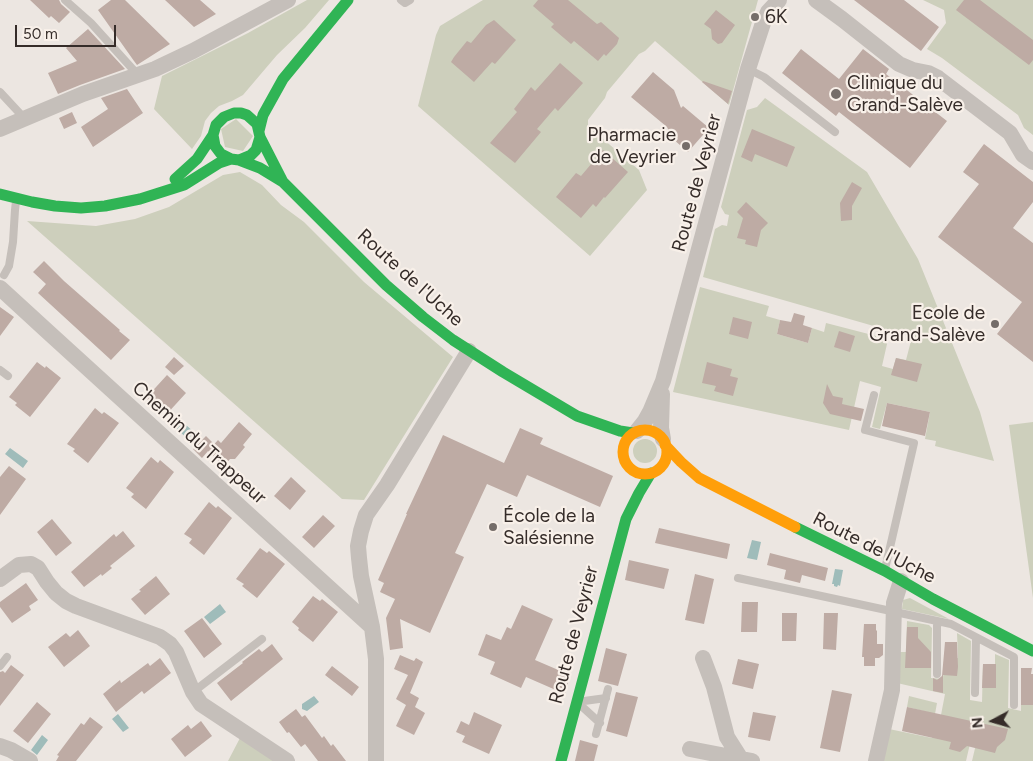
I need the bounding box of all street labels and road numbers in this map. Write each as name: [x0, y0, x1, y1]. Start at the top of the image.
street label: Route de Veyrier: [668, 111, 726, 255]
street label: Route de l'Uche: [352, 225, 468, 331]
street label: Chemin du Trappeur: [127, 377, 271, 509]
street label: Route de l'Uche: [809, 507, 939, 589]
street label: Route de Veyrier: [545, 563, 603, 707]

